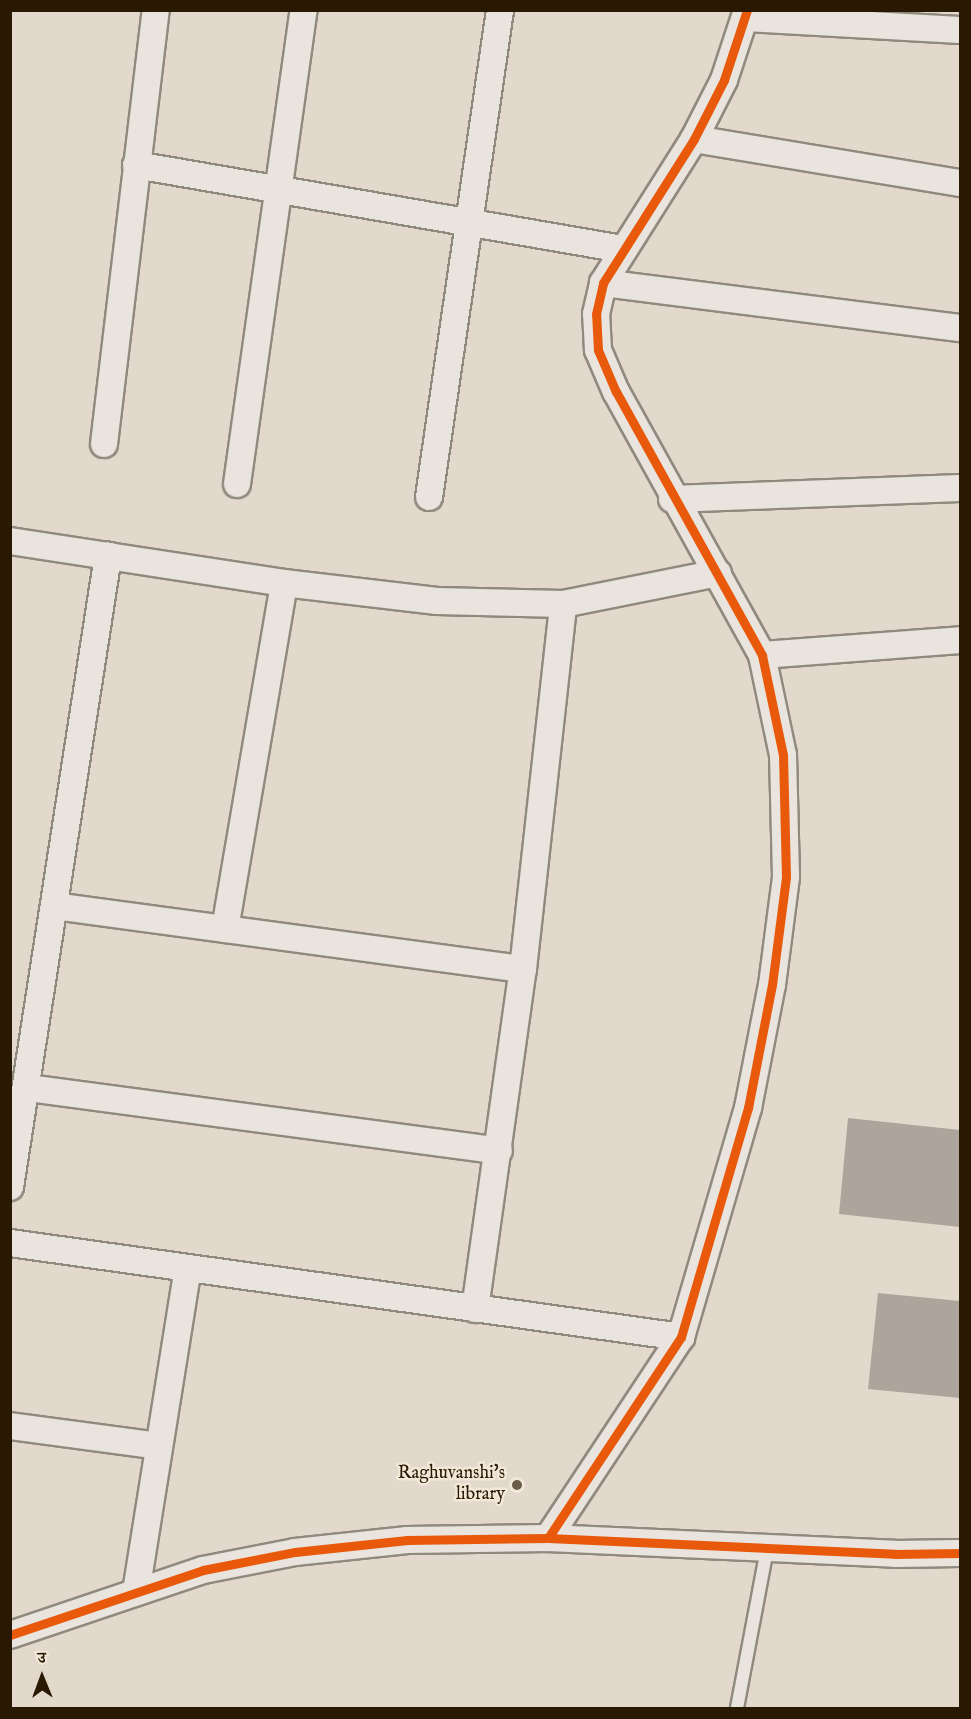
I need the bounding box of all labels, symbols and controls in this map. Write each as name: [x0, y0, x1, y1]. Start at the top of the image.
place label: Raghuvanshi's library: [398, 1464, 505, 1506]
marker: Raghuvanshi's library: [510, 1478, 524, 1492]
north arrow: [12, 1647, 72, 1707]
text: उ: [37, 1649, 46, 1669]

